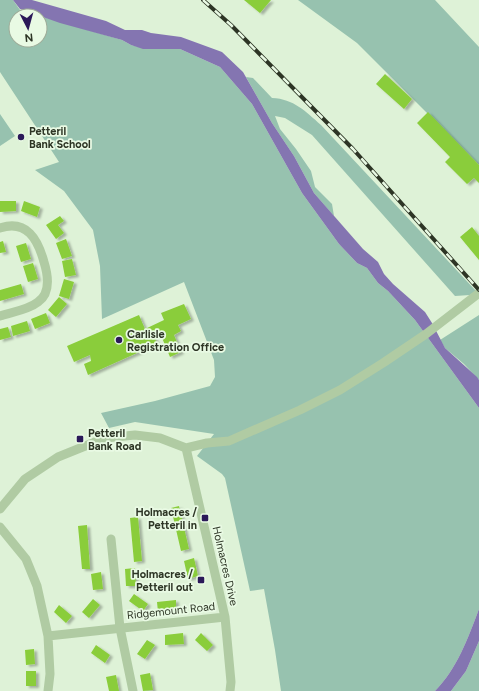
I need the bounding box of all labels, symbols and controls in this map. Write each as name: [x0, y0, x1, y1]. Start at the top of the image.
north arrow: [8, 8, 48, 48]
text: N: [24, 31, 34, 44]
place label: Petteril Bank School: [29, 125, 91, 151]
marker: Petteril Bank School: [16, 132, 26, 142]
place label: Carlisle Registration Office: [127, 328, 224, 354]
marker: Carlisle Registration Office: [114, 335, 124, 345]
place label: Petteril Bank Road: [88, 427, 141, 453]
marker: Petteril Bank Road: [75, 434, 85, 444]
place label: Holmacres / Petteril in: [135, 506, 197, 532]
marker: Holmacres / Petteril in: [200, 513, 210, 523]
street label: Holmacres Drive: [210, 525, 240, 607]
place label: Holmacres / Petteril out: [131, 568, 194, 594]
marker: Holmacres / Petteril out: [196, 575, 206, 585]
street label: Ridgemount Road: [126, 600, 216, 622]

